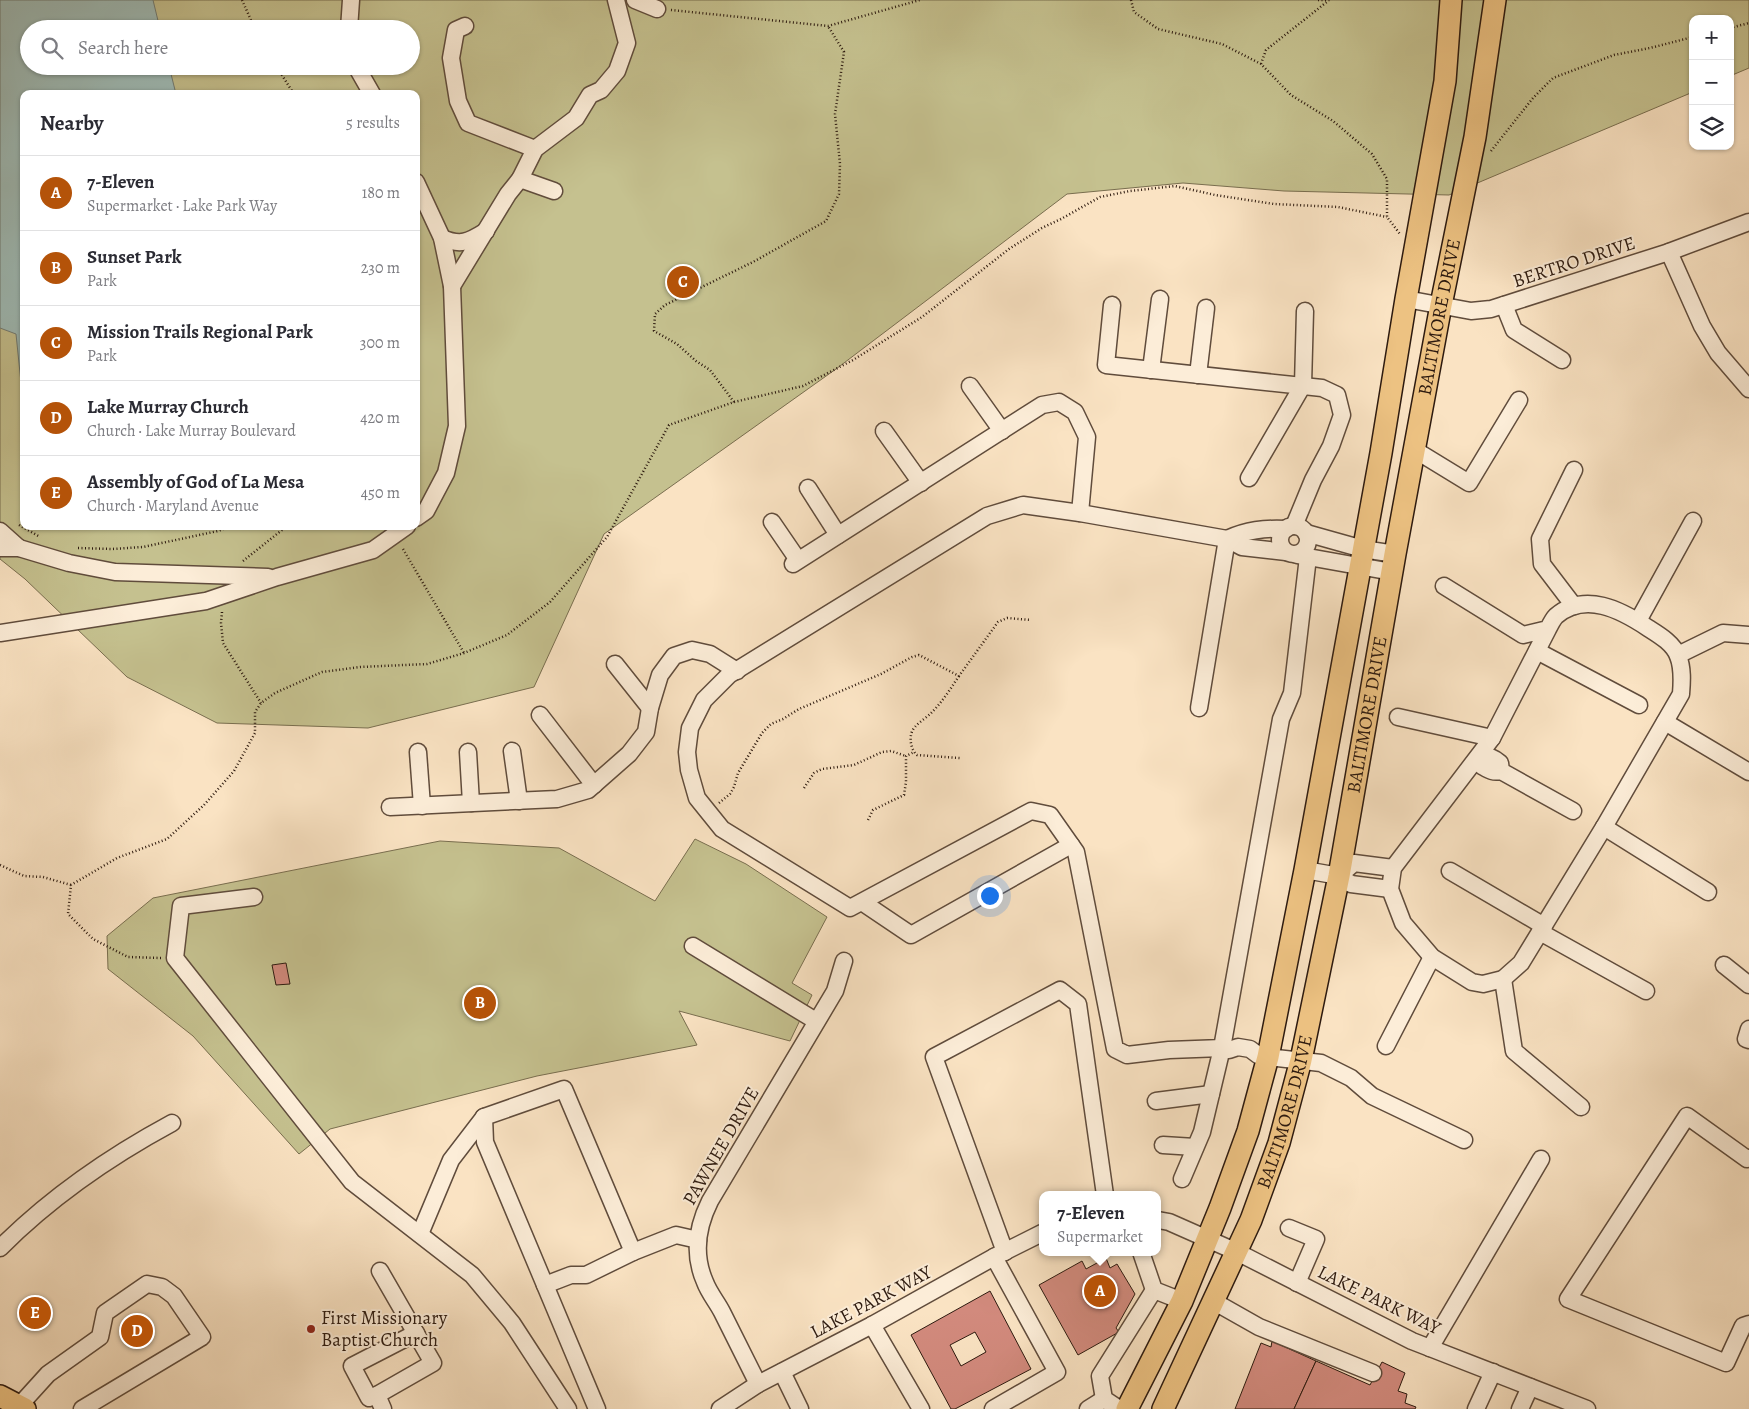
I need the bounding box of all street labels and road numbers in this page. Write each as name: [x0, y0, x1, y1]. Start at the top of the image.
street label: BERTRO DRIVE: [1509, 230, 1639, 294]
street label: BALTIMORE DRIVE: [1412, 237, 1467, 397]
street label: BALTIMORE DRIVE: [1341, 634, 1393, 795]
street label: BALTIMORE DRIVE: [1250, 1033, 1319, 1192]
street label: PAWNEE DRIVE: [677, 1082, 765, 1210]
street label: LAKE PARK WAY: [806, 1259, 937, 1345]
street label: LAKE PARK WAY: [1313, 1259, 1446, 1341]

